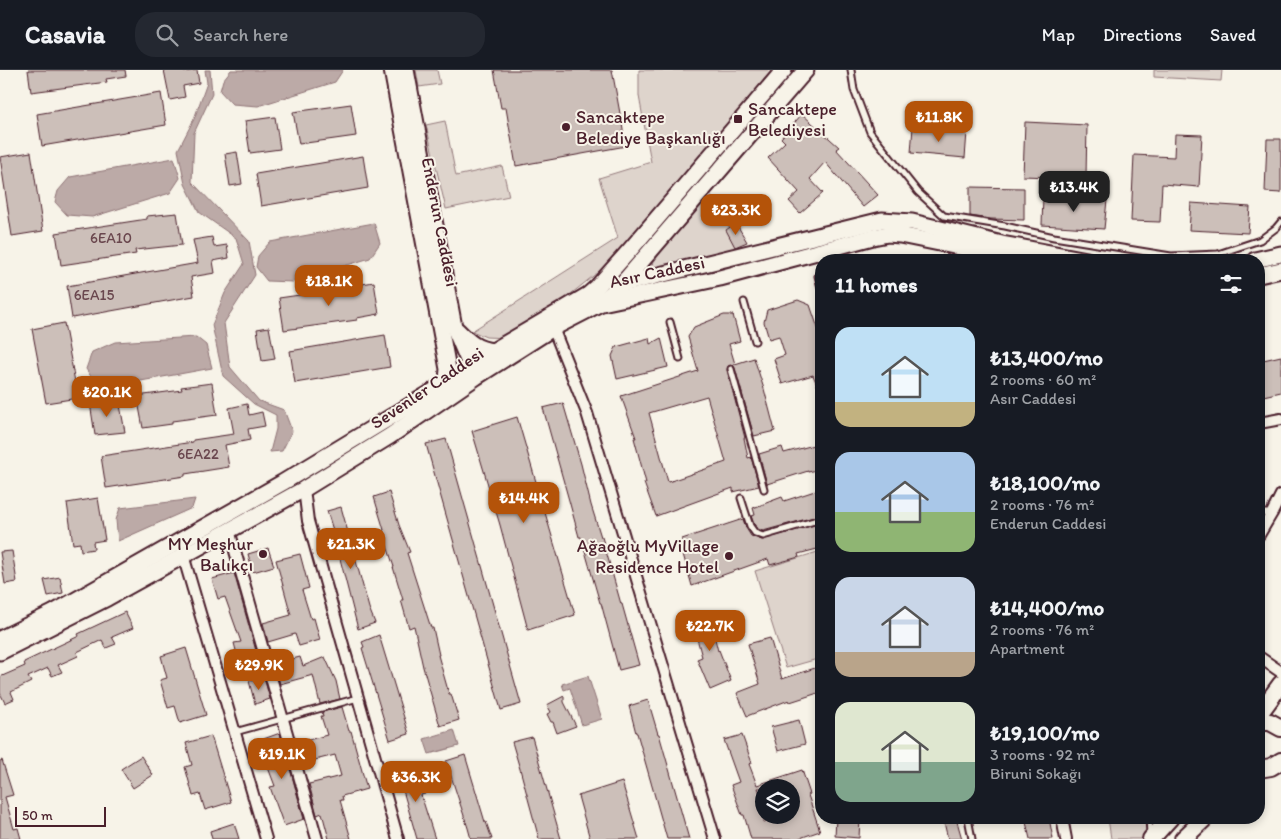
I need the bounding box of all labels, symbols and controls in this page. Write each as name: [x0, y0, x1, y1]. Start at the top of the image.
search box: [135, 12, 485, 57]
text: Casavia: [25, 20, 105, 49]
icon: search: [153, 21, 181, 49]
text: Search here: [193, 23, 288, 46]
text: Map: [1042, 24, 1075, 46]
text: Directions: [1103, 24, 1182, 46]
text: Saved: [1210, 24, 1256, 46]
place label: Sancaktepe Belediyesi: [748, 98, 837, 141]
pin: ₺11.8K: [898, 100, 980, 143]
place label: Sancaktepe Belediye Başkanlığı: [576, 106, 726, 149]
text: ₺11.8K: [916, 107, 962, 126]
marker: Sancaktepe Belediyesi: [732, 113, 744, 125]
marker: Sancaktepe Belediye Başkanlığı: [560, 121, 572, 133]
street label: Enderun Caddesi: [417, 156, 463, 288]
pin: ₺13.4K: [1033, 170, 1115, 213]
text: ₺13.4K: [1050, 177, 1098, 196]
pin: ₺23.3K: [695, 194, 777, 236]
text: ₺23.3K: [712, 200, 760, 219]
house number: 6EA10: [90, 229, 132, 247]
street label: Asır Caddesi: [607, 251, 707, 293]
pin: ₺18.1K: [288, 264, 370, 307]
icon: filters: [1217, 270, 1245, 298]
text: ₺18.1K: [306, 271, 352, 290]
text: 11 homes: [835, 272, 918, 297]
house number: 6EA15: [74, 286, 114, 304]
street label: Sevenler Caddesi: [366, 342, 488, 434]
text: ₺13,400/mo: [990, 345, 1103, 370]
icon: home: [875, 347, 935, 407]
text: 2 rooms · 60 m²: [990, 370, 1096, 389]
pin: ₺20.1K: [66, 376, 148, 418]
text: ₺20.1K: [83, 382, 131, 401]
text: Asır Caddesi: [990, 389, 1076, 408]
house number: 6EA22: [177, 445, 219, 463]
text: ₺18,100/mo: [990, 470, 1100, 495]
icon: home: [875, 472, 935, 532]
pin: ₺14.4K: [483, 482, 565, 524]
text: ₺14.4K: [499, 488, 549, 507]
text: 2 rooms · 76 m²: [990, 495, 1094, 514]
text: Enderun Caddesi: [990, 514, 1106, 533]
pin: ₺21.3K: [310, 528, 392, 570]
place label: MY Meşhur Balıkçı: [168, 533, 253, 576]
text: ₺21.3K: [327, 534, 375, 553]
place label: Ağaoğlu MyVillage Residence Hotel: [577, 535, 719, 578]
marker: MY Meşhur Balıkçı: [257, 548, 269, 560]
marker: Ağaoğlu MyVillage Residence Hotel: [723, 550, 735, 562]
text: ₺14,400/mo: [990, 595, 1104, 620]
icon: home: [875, 597, 935, 657]
pin: ₺22.7K: [669, 610, 751, 652]
text: ₺22.7K: [686, 616, 734, 635]
text: 2 rooms · 76 m²: [990, 620, 1094, 639]
text: Apartment: [990, 639, 1065, 658]
pin: ₺29.9K: [218, 648, 300, 691]
text: ₺29.9K: [235, 655, 283, 674]
text: ₺19,100/mo: [990, 720, 1100, 745]
icon: home: [875, 722, 935, 782]
pin: ₺19.1K: [241, 738, 323, 780]
text: ₺19.1K: [259, 744, 305, 763]
text: 3 rooms · 92 m²: [990, 745, 1095, 764]
pin: ₺36.3K: [375, 760, 457, 803]
text: Biruni Sokağı: [990, 764, 1081, 783]
text: ₺36.3K: [392, 767, 440, 786]
map controls: [755, 779, 800, 824]
button: layers: [755, 779, 800, 824]
scale bar: [15, 804, 106, 827]
text: 50 m: [22, 807, 53, 824]

